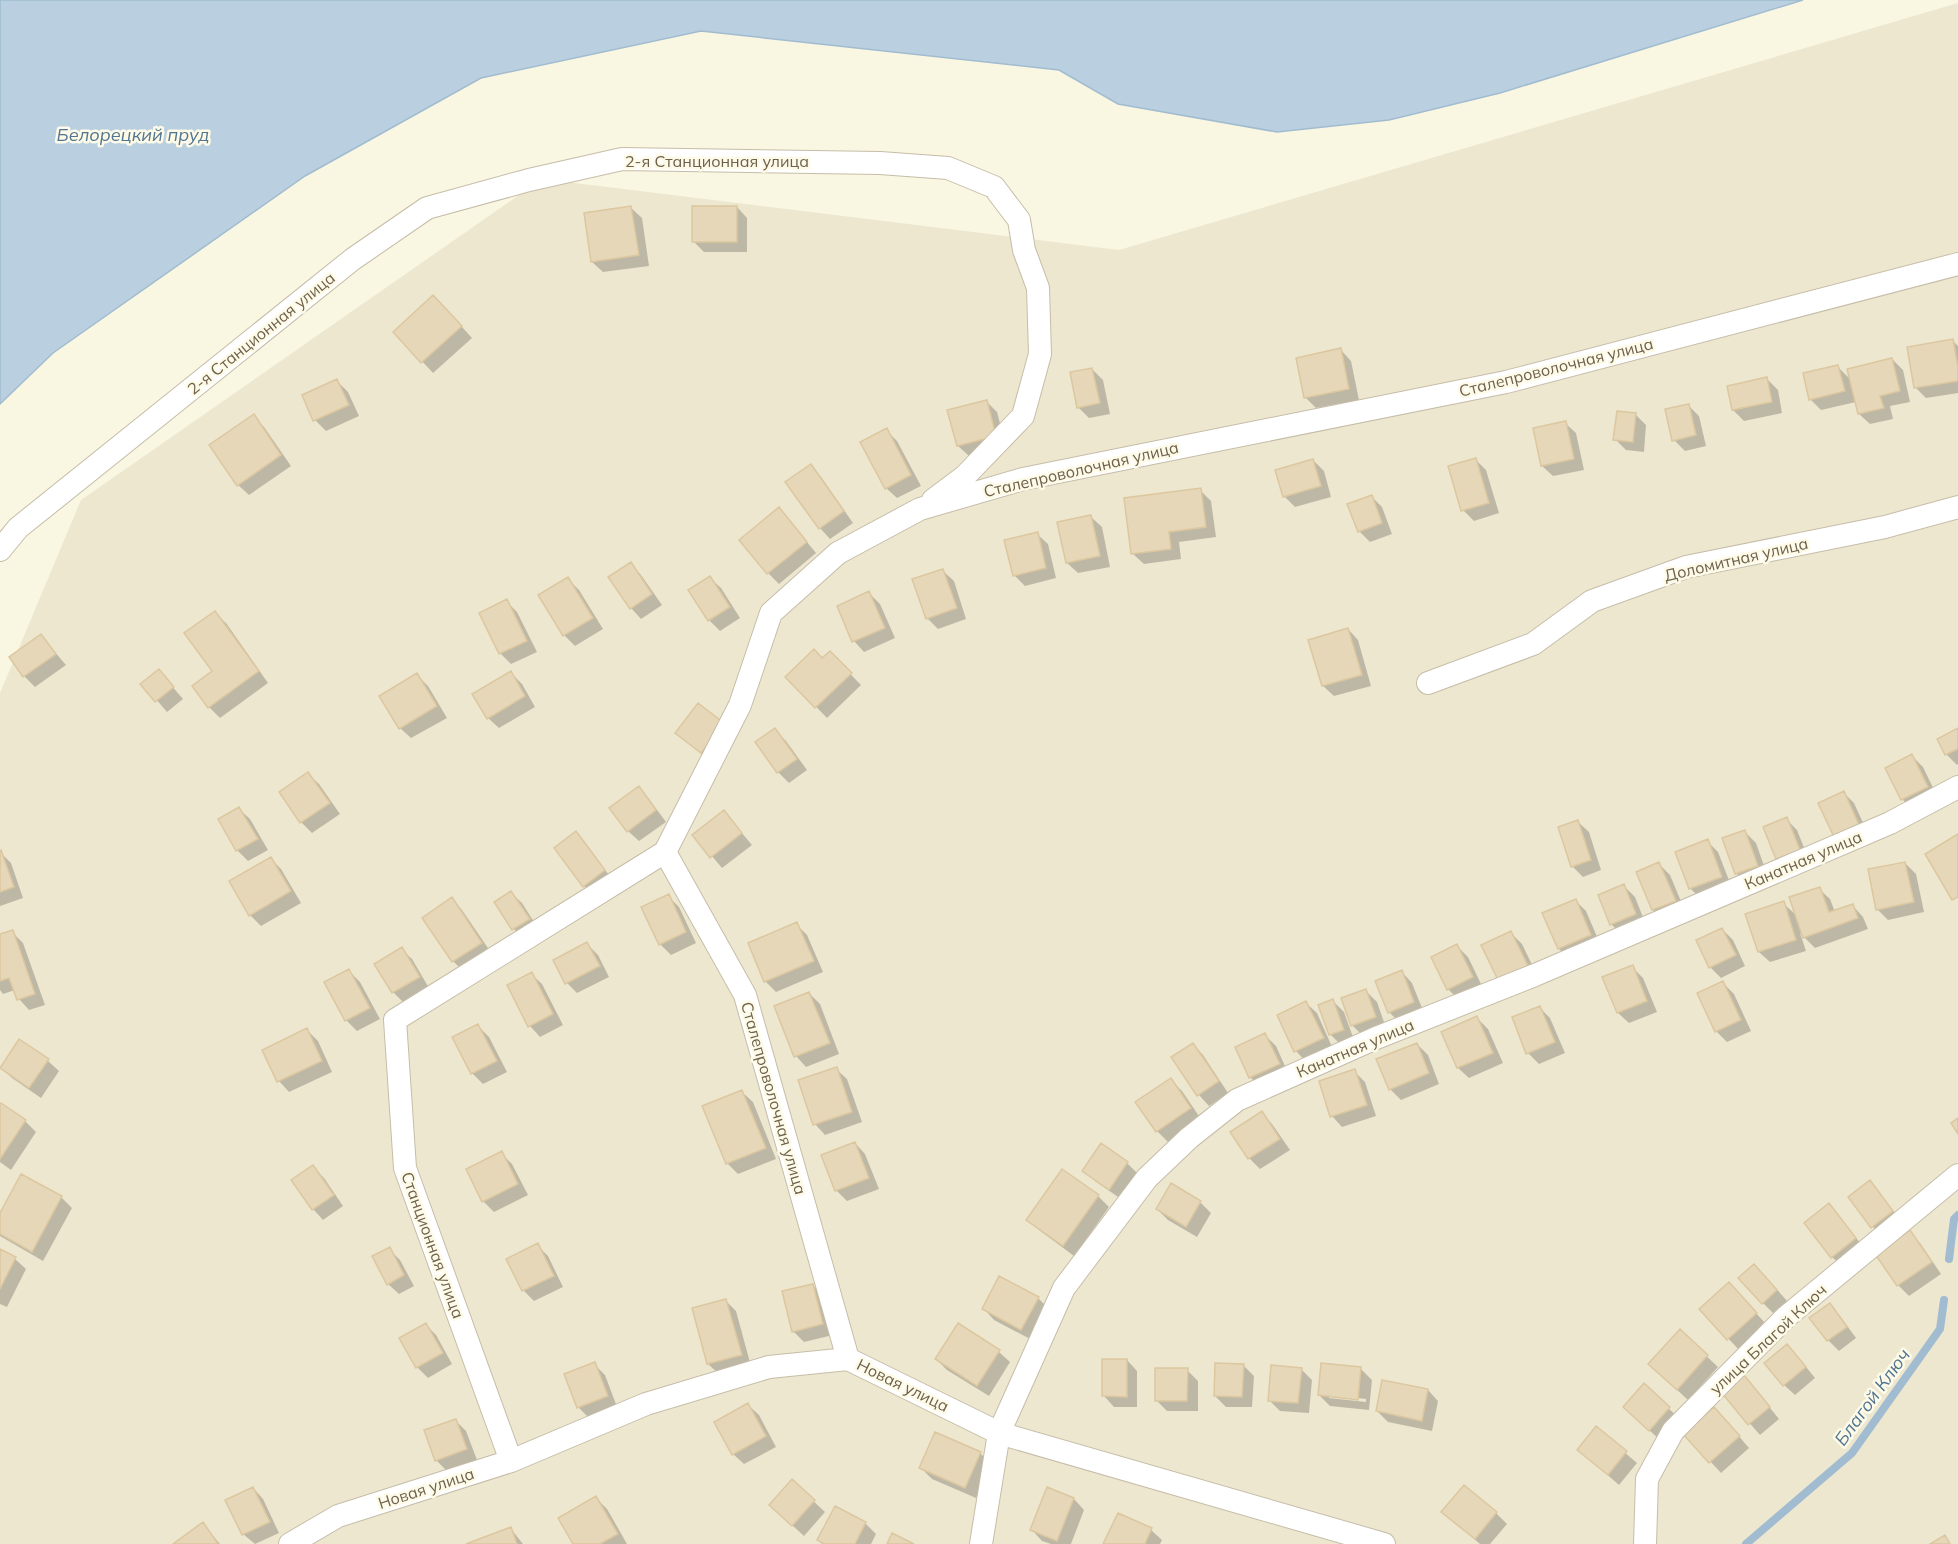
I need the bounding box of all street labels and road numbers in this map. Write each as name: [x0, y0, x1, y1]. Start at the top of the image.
street label: 2-я Станционная улица: [625, 151, 809, 171]
street label: 2-я Станционная улица: [183, 267, 339, 399]
street label: Сталепроволочная улица: [1457, 333, 1655, 401]
street label: Сталепроволочная улица: [982, 437, 1180, 501]
street label: Доломитная улица: [1662, 533, 1810, 585]
street label: Канатная улица: [1741, 826, 1865, 894]
street label: Сталепроволочная улица: [737, 999, 811, 1197]
street label: Канатная улица: [1293, 1014, 1417, 1082]
street label: Станционная улица: [397, 1169, 469, 1321]
street label: улица Благой Ключ: [1705, 1280, 1831, 1398]
street label: Новая улица: [854, 1354, 952, 1416]
street label: Новая улица: [375, 1463, 477, 1513]

